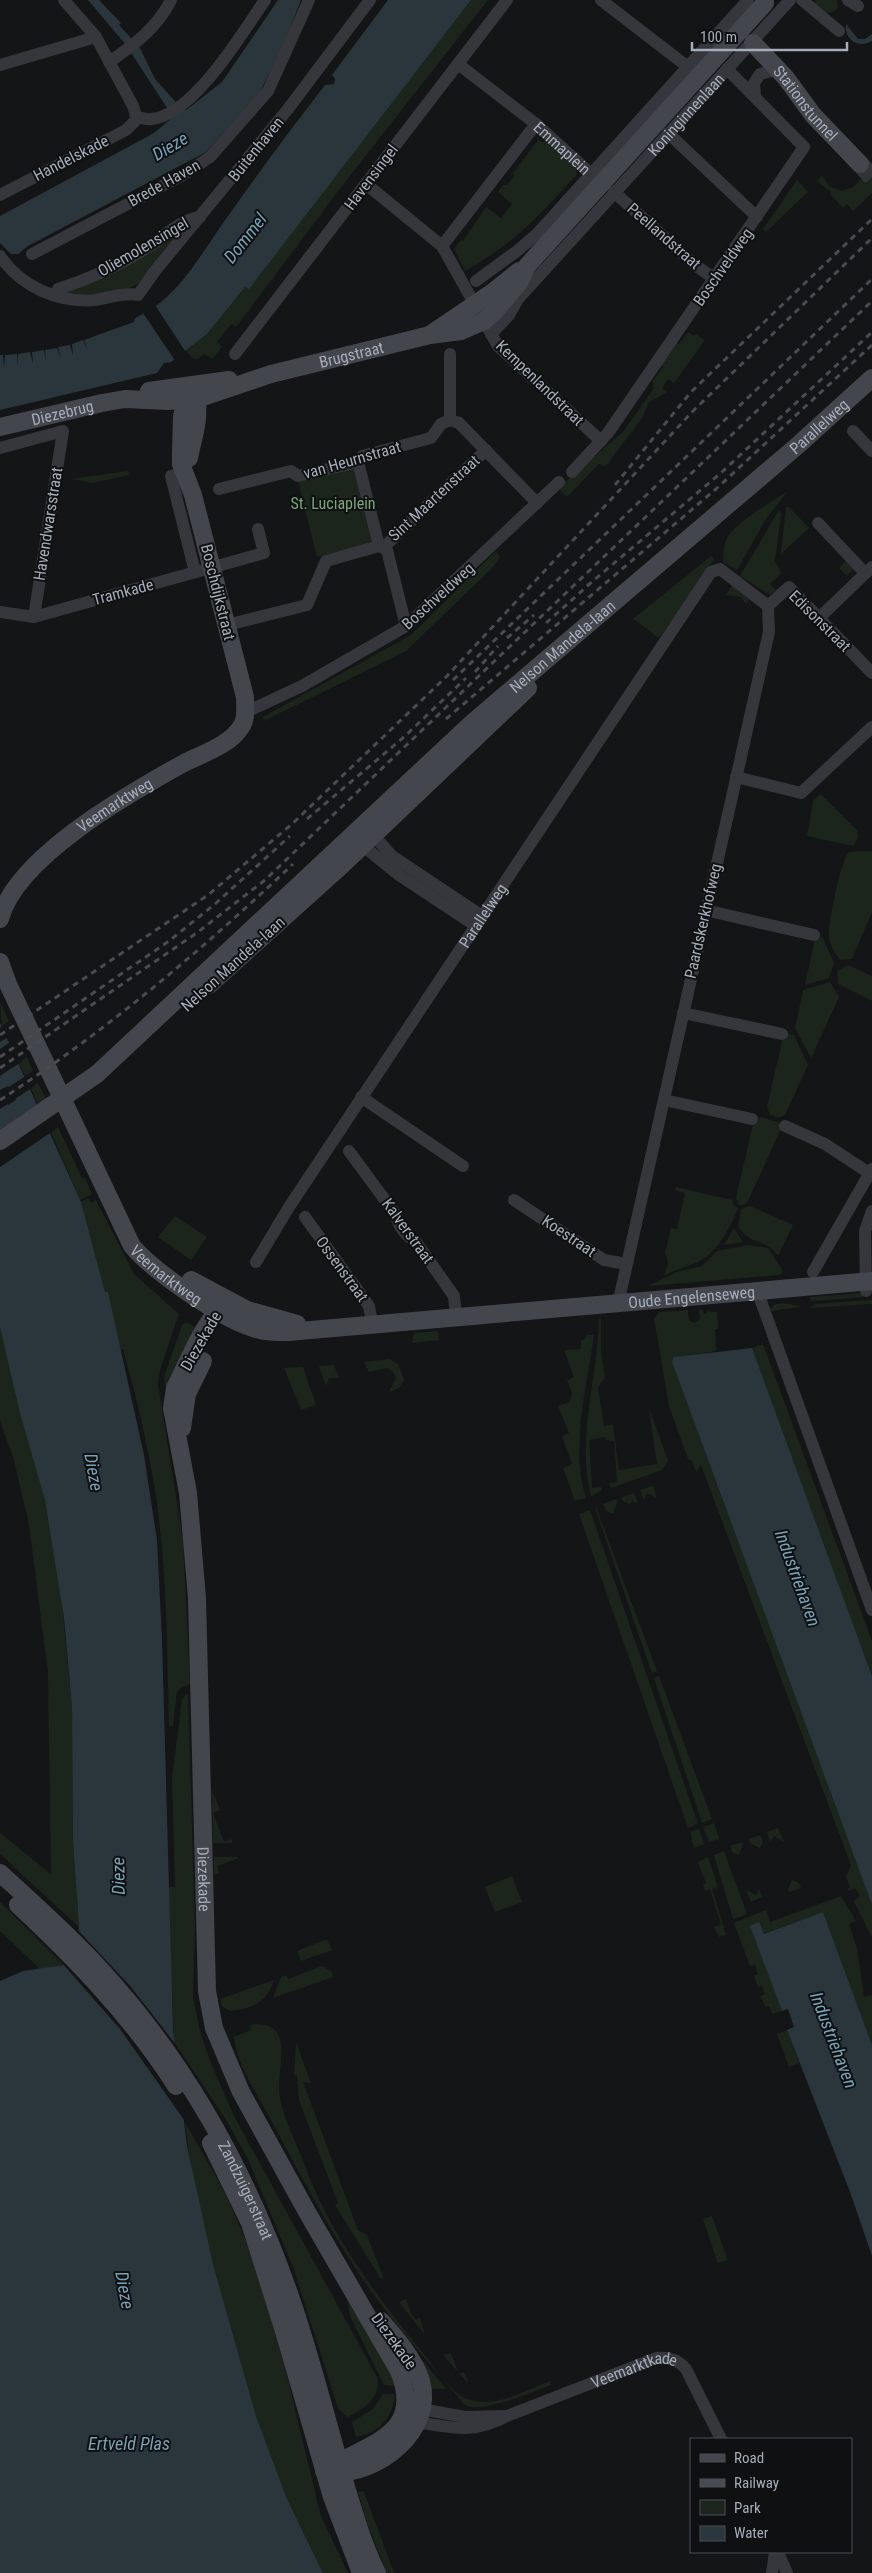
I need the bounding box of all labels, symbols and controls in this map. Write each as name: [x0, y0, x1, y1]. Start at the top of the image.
scale bar: [692, 20, 847, 52]
text: 100 m: [700, 28, 737, 46]
street label: Stationstunnel: [770, 61, 842, 144]
street label: Koninginnenlaan: [644, 69, 728, 160]
street label: Buitenhaven: [224, 113, 288, 185]
street label: Emmaplein: [530, 117, 595, 179]
water label: Dieze: [148, 127, 192, 165]
street label: Handelskade: [30, 131, 112, 185]
street label: Havensingel: [340, 140, 402, 214]
street label: Brede Haven: [125, 155, 203, 211]
street label: Peellandstraat: [623, 199, 705, 273]
water label: Dommel: [219, 208, 271, 267]
street label: Oliemolensingel: [94, 213, 192, 281]
street label: Boschveldweg: [689, 224, 757, 310]
street label: Kempenlandstraat: [492, 336, 588, 430]
street label: Brugstraat: [317, 337, 386, 371]
street label: Parallelweg: [785, 395, 852, 458]
street label: Diezebrug: [29, 396, 95, 429]
street label: van Heurnstraat: [301, 437, 403, 483]
street label: Sint Maartenstraat: [385, 451, 484, 545]
street label: Havendwarsstraat: [30, 466, 66, 582]
park label: St. Luciaplein: [290, 494, 376, 513]
street label: Boschdijkstraat: [197, 542, 239, 642]
street label: Boschveldweg: [398, 559, 478, 633]
street label: Tramkade: [90, 575, 156, 609]
street label: Edisonstraat: [785, 586, 855, 656]
street label: Nelson Mandela-laan: [505, 596, 619, 697]
street label: Veemarktweg: [73, 774, 156, 836]
street label: Paardskerkhofweg: [681, 862, 725, 980]
street label: Parallelweg: [455, 880, 511, 951]
street label: Nelson Mandela-laan: [177, 913, 289, 1015]
street label: Kalverstraat: [378, 1195, 438, 1267]
street label: Koestraat: [539, 1211, 600, 1261]
street label: Ossenstraat: [312, 1233, 372, 1306]
street label: Veemarktweg: [126, 1241, 206, 1309]
street label: Oude Engelenseweg: [627, 1282, 756, 1312]
street label: Diezekade: [177, 1308, 225, 1374]
water label: Dieze: [80, 1452, 108, 1492]
water label: Industriehaven: [771, 1527, 825, 1629]
street label: Diezekade: [194, 1846, 214, 1912]
water label: Dieze: [107, 1857, 129, 1895]
water label: Industriehaven: [806, 1989, 862, 2091]
street label: Zandzuigerstraat: [214, 2138, 277, 2243]
water label: Dieze: [111, 2270, 139, 2310]
street label: Diezekade: [367, 2309, 421, 2373]
street label: Veemarktkade: [588, 2348, 680, 2392]
water label: Ertveld Plas: [88, 2433, 170, 2454]
legend: [690, 2438, 852, 2553]
text: Road: [734, 2449, 764, 2467]
text: Railway: [734, 2474, 779, 2492]
text: Park: [734, 2499, 761, 2517]
text: Water: [734, 2524, 769, 2542]

